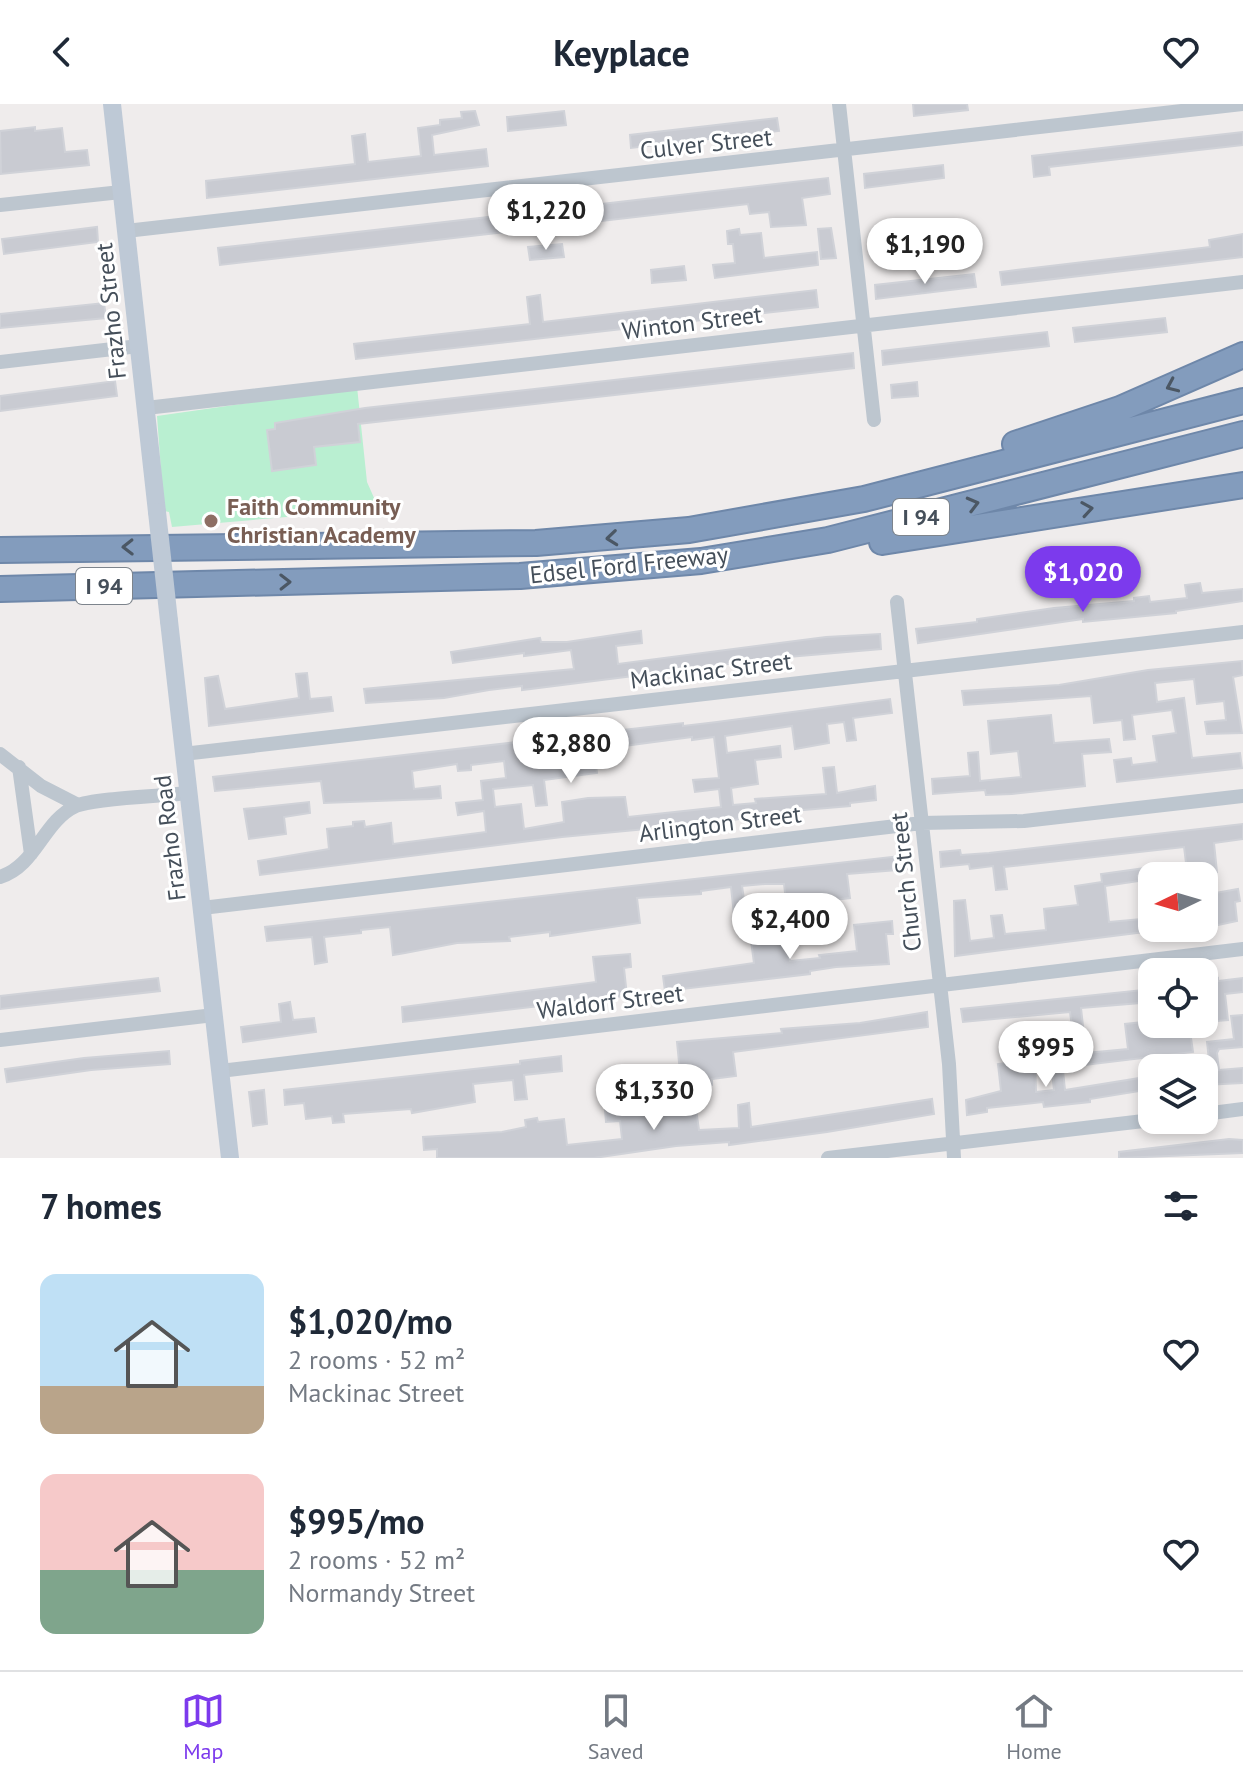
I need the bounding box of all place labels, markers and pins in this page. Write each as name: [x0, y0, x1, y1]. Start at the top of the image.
pin: $1,220: [481, 184, 611, 252]
pin: $1,190: [860, 218, 990, 286]
place label: Faith Community Christian Academy: [227, 491, 416, 550]
marker: Faith Community Christian Academy: [202, 512, 220, 530]
pin: $1,020: [1018, 546, 1148, 614]
pin: $2,880: [506, 717, 636, 785]
pin: $2,400: [725, 893, 855, 961]
pin: $995: [999, 1021, 1093, 1089]
pin: $1,330: [589, 1064, 719, 1132]

